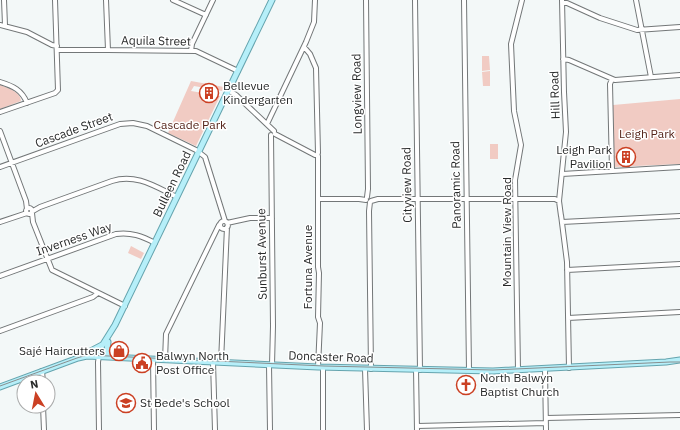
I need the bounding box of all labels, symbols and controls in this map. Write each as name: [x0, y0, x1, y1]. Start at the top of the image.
street label: Aquila Street: [121, 32, 191, 49]
street label: Longview Road: [348, 53, 365, 135]
street label: Hill Road: [546, 71, 563, 119]
place label: Bellevue Kindergarten: [223, 78, 293, 107]
building icon: Bellevue Kindergarten: [198, 82, 220, 104]
street label: Cascade Street: [33, 109, 115, 151]
park label: Cascade Park: [154, 117, 227, 132]
park label: Leigh Park: [619, 126, 676, 141]
street label: Panoramic Road: [447, 141, 464, 229]
place label: Leigh Park Pavilion: [556, 142, 613, 171]
building icon: Leigh Park Pavilion: [615, 146, 637, 168]
street label: Cityview Road: [398, 147, 415, 223]
street label: Bulleen Road: [149, 148, 194, 219]
street label: Mountain View Road: [499, 177, 514, 287]
street label: Sunburst Avenue: [253, 208, 270, 300]
street label: Inverness Way: [34, 219, 114, 258]
street label: Fortuna Avenue: [300, 224, 315, 309]
shop icon: Sajé Haircutters: [108, 340, 130, 362]
place label: Sajé Haircutters: [19, 343, 105, 358]
place label: Balwyn North Post Office: [156, 348, 229, 377]
street label: Doncaster Road: [288, 348, 374, 365]
public building icon: Balwyn North Post Office: [131, 352, 153, 374]
place label: North Balwyn Baptist Church: [480, 370, 559, 399]
north arrow: [16, 374, 56, 414]
church icon: North Balwyn Baptist Church: [455, 374, 477, 396]
text: N: [29, 377, 39, 392]
school or university icon: St Bede's School: [115, 392, 137, 414]
place label: St Bede's School: [140, 395, 230, 410]

